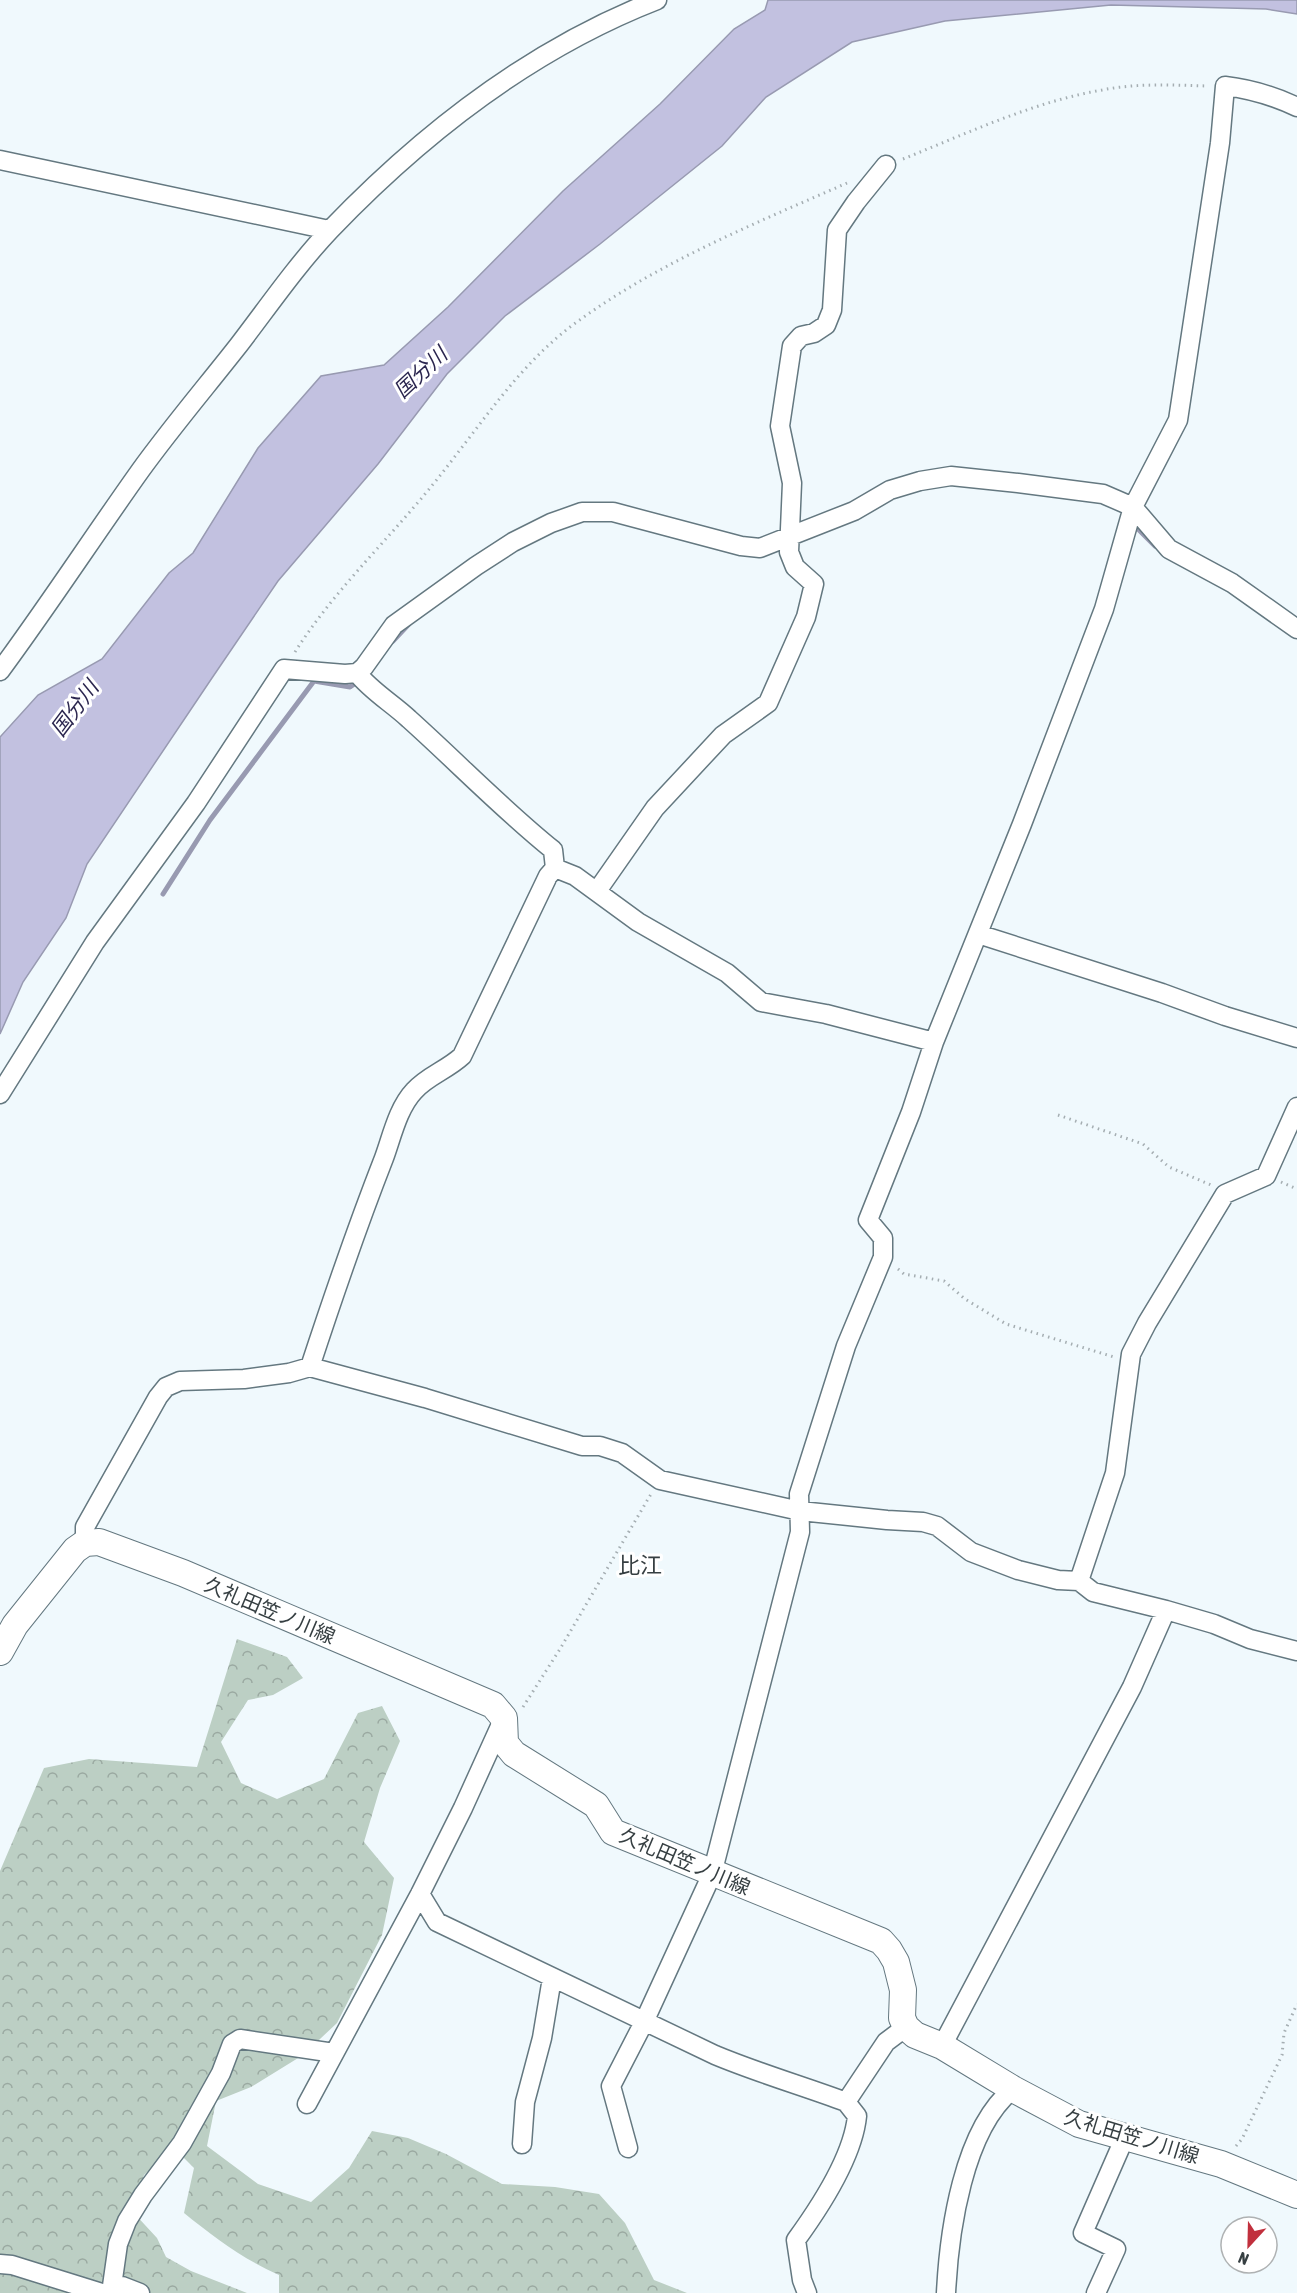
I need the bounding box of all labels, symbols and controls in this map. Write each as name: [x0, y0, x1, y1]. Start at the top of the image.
water label: 国分川: [389, 340, 453, 402]
water label: 国分川: [45, 674, 104, 740]
district label: 比江: [618, 1552, 662, 1578]
street label: 久礼田笠ノ川線: [201, 1572, 339, 1648]
street label: 久礼田笠ノ川線: [616, 1823, 754, 1899]
street label: 久礼田笠ノ川線: [1062, 2105, 1202, 2167]
north arrow: [1219, 2215, 1279, 2275]
text: N: [1236, 2249, 1251, 2269]

